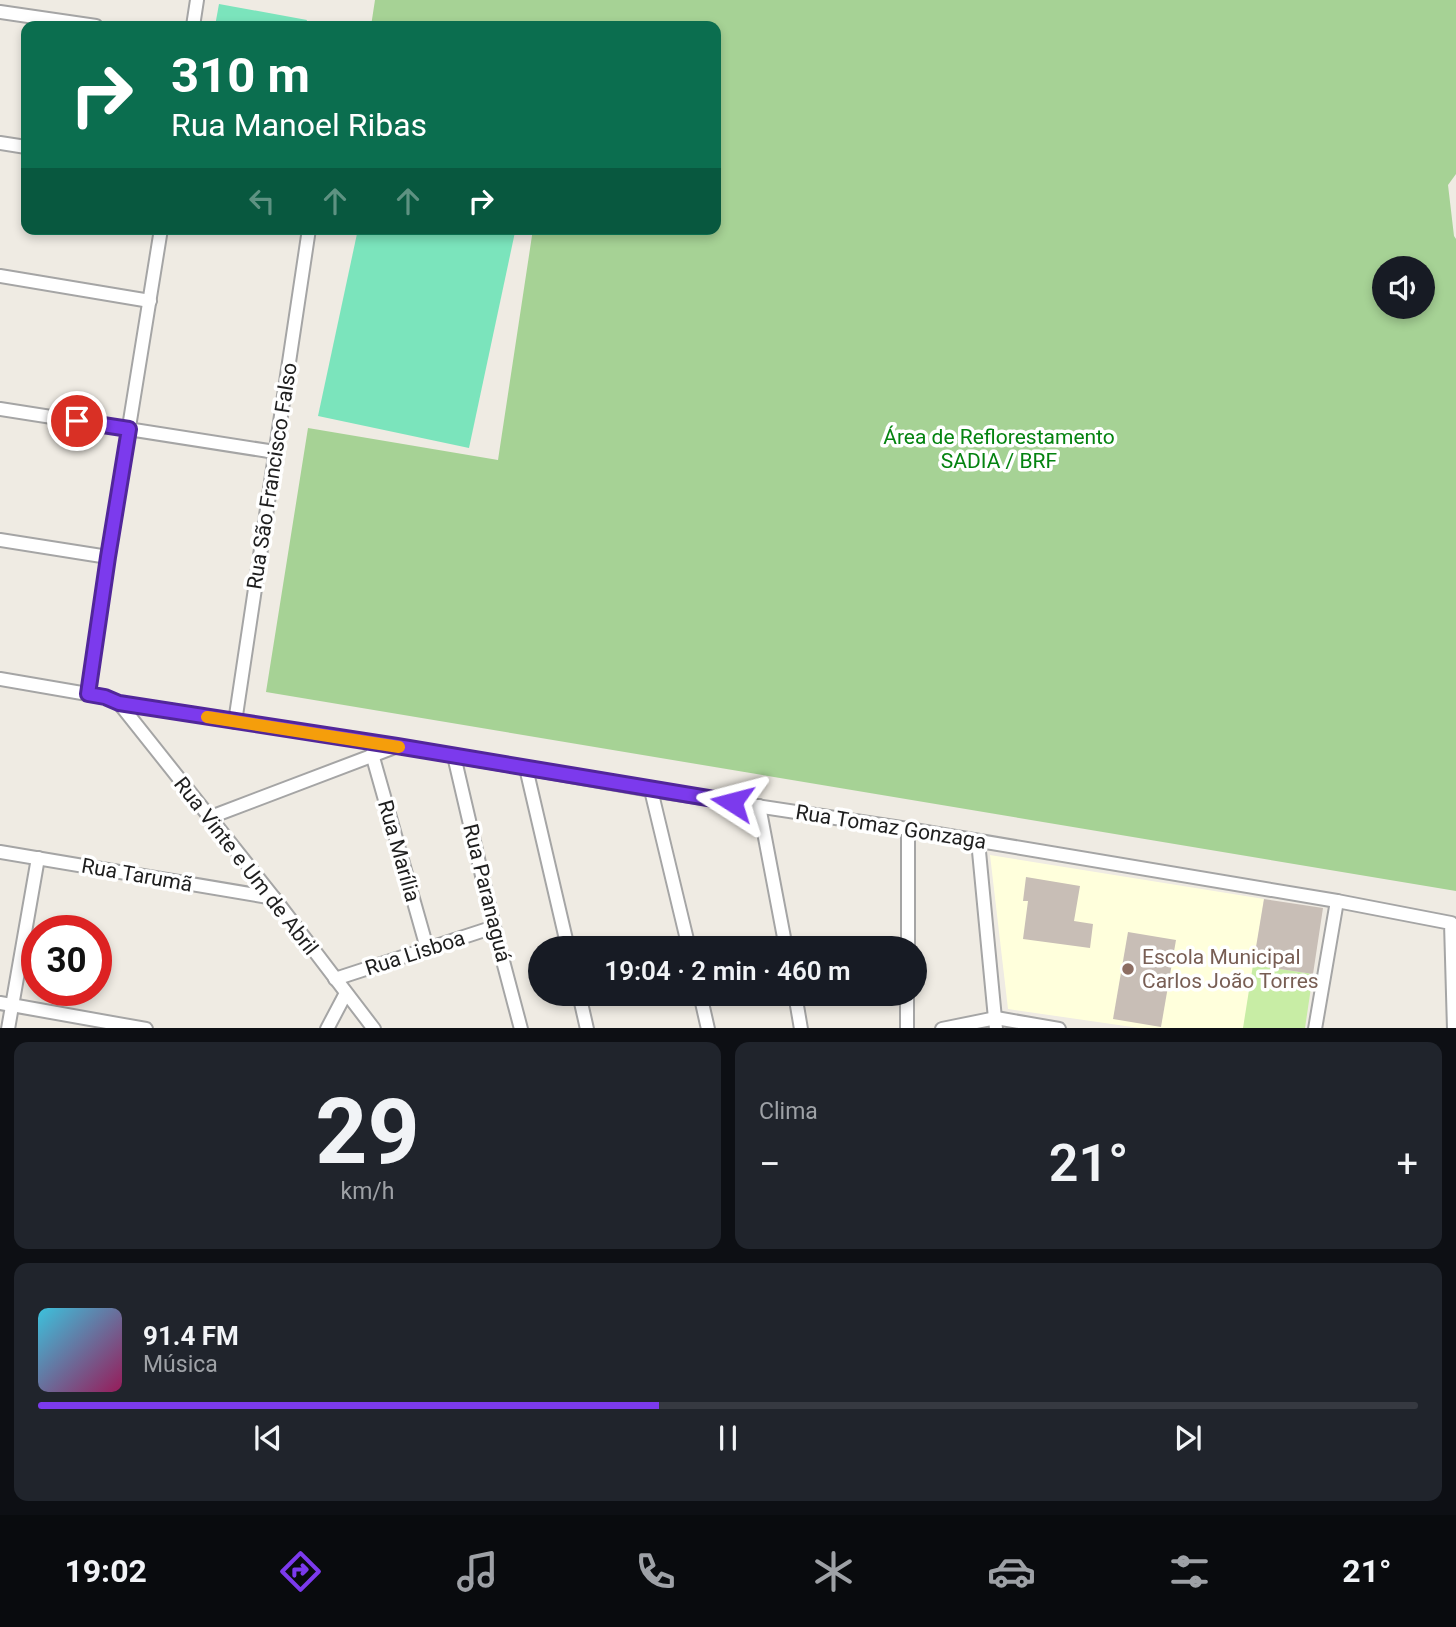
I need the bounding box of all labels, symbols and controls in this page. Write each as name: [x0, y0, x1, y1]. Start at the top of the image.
text: 310 m: [171, 47, 310, 104]
icon: right: [56, 49, 147, 140]
text: Rua Manoel Ribas: [171, 106, 427, 144]
icon: left: [243, 182, 281, 220]
icon: ahead: [316, 182, 354, 220]
icon: ahead: [389, 182, 427, 220]
icon: right: [462, 182, 500, 220]
map controls: [1372, 256, 1435, 319]
button: sound: [1372, 256, 1435, 319]
street label: Rua São Francisco Falso: [242, 361, 302, 591]
pin: [47, 391, 107, 451]
icon: arrive: [58, 402, 96, 440]
park label: Área de Reflorestamento SADIA / BRF: [883, 425, 1115, 473]
position arrow: [695, 765, 769, 839]
street label: Rua Vinte e Um de Abril: [169, 772, 323, 960]
street label: Rua Marília: [373, 797, 425, 905]
street label: Rua Tomaz Gonzaga: [794, 800, 988, 854]
street label: Rua Paranaguá: [458, 821, 516, 965]
street label: Rua Tarumã: [80, 853, 194, 897]
speed limit sign: 30: [21, 915, 112, 1006]
street label: Rua Lisboa: [362, 926, 468, 980]
place label: Escola Municipal Carlos João Torres: [1142, 945, 1319, 993]
text: 19:04 · 2 min · 460 m: [604, 956, 851, 986]
marker: Escola Municipal Carlos João Torres: [1120, 961, 1136, 977]
text: 29: [315, 1079, 420, 1185]
text: Clima: [759, 1098, 818, 1125]
text: 21°: [1049, 1133, 1128, 1194]
text: −: [759, 1142, 781, 1186]
text: +: [1396, 1142, 1418, 1186]
text: km/h: [341, 1178, 395, 1205]
text: 91.4 FM: [143, 1321, 239, 1351]
text: Música: [143, 1351, 218, 1378]
icon: previous: [249, 1419, 287, 1457]
icon: pause: [709, 1419, 747, 1457]
icon: next: [1169, 1419, 1207, 1457]
icon: directions: [276, 1547, 325, 1596]
icon: music: [453, 1547, 502, 1596]
icon: phone: [631, 1547, 680, 1596]
icon: climate: [809, 1547, 858, 1596]
icon: car: [987, 1547, 1036, 1596]
icon: filters: [1165, 1547, 1214, 1596]
text: 19:02: [64, 1552, 147, 1590]
text: 21°: [1342, 1552, 1392, 1590]

